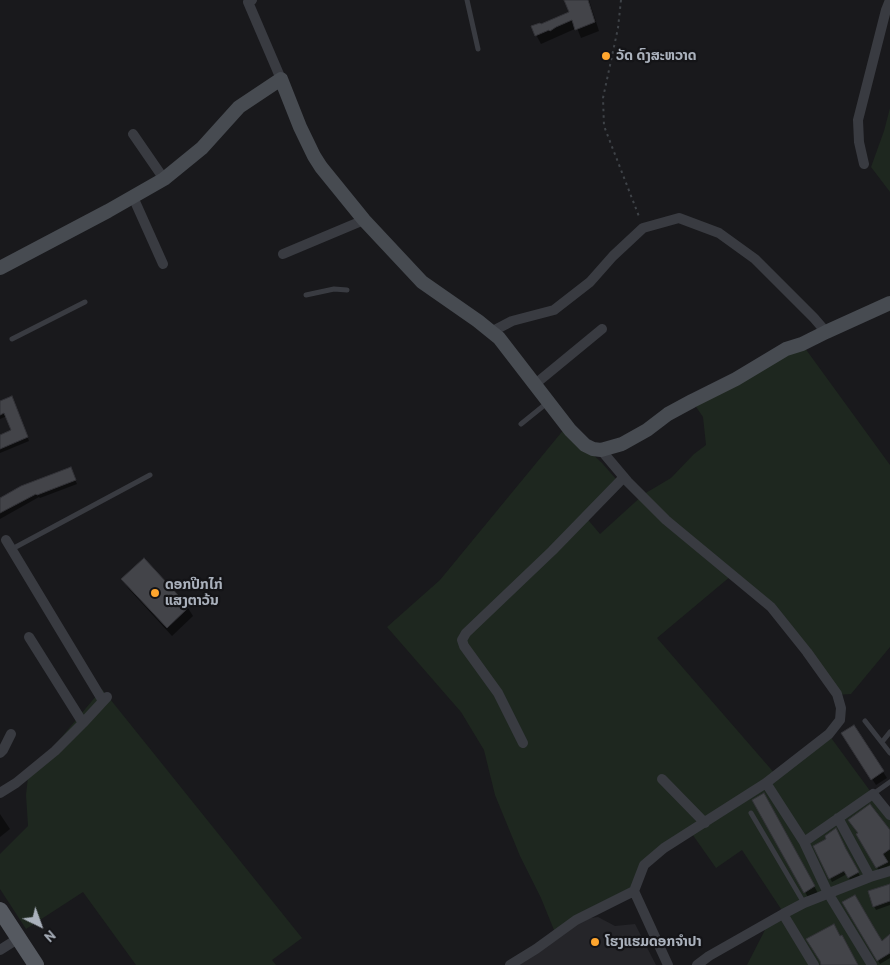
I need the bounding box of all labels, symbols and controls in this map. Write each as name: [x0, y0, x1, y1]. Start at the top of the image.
place label: ວັດ ດົງສະຫວາດ: [616, 48, 697, 64]
marker: ວັດ ດົງສະຫວາດ: [600, 50, 612, 62]
place label: ດອກປີກໄກ່ ແສງຕາວ້ນ: [165, 577, 223, 610]
marker: ດອກປີກໄກ່ ແສງຕາວ້ນ: [149, 587, 161, 599]
north arrow: [15, 900, 65, 950]
text: N: [41, 926, 59, 946]
place label: ໂຮງແຮມດອກຈຳປາ: [605, 934, 701, 950]
marker: ໂຮງແຮມດອກຈຳປາ: [589, 936, 601, 948]

